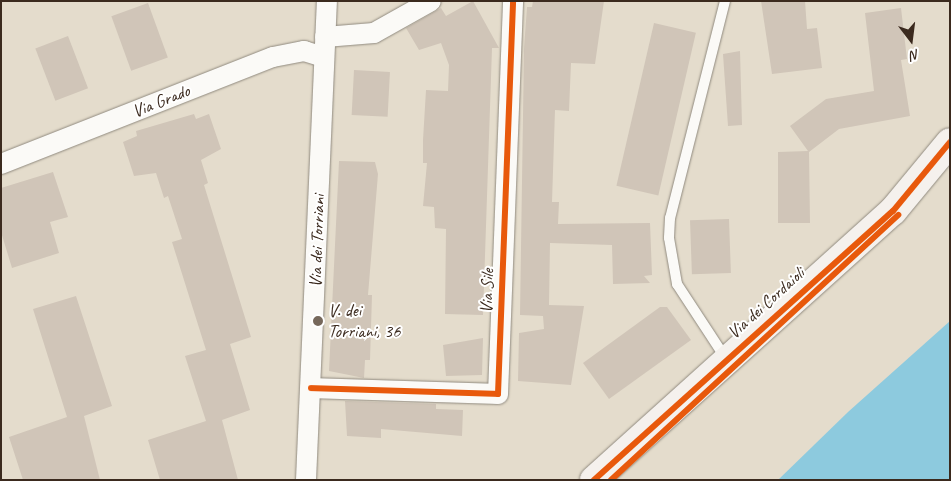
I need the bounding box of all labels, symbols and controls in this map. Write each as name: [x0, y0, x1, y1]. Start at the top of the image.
north arrow: [886, 15, 936, 65]
text: N: [909, 46, 921, 64]
street label: Via Grado: [129, 80, 193, 122]
street label: Via dei Torriani: [305, 194, 329, 288]
street label: Via dei Cordaioli: [723, 263, 809, 343]
street label: Via Sile: [475, 268, 499, 314]
place label: V. dei Torriani, 36: [328, 300, 400, 342]
marker: V. dei Torriani, 36: [312, 315, 324, 327]

